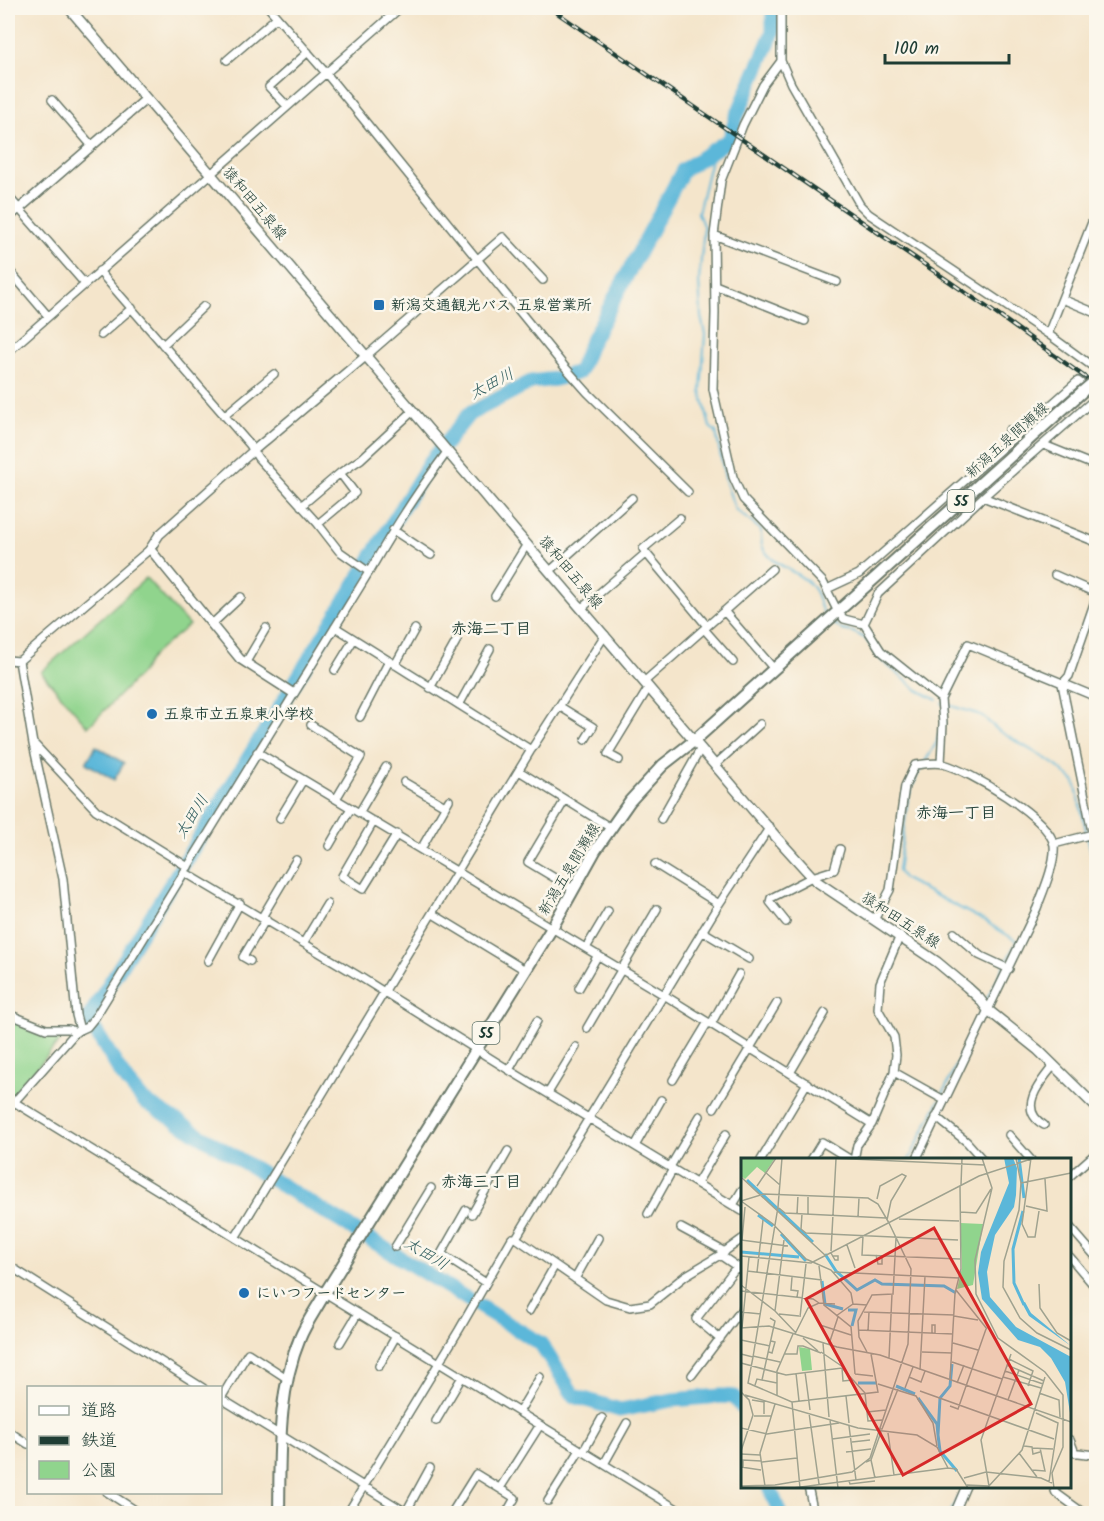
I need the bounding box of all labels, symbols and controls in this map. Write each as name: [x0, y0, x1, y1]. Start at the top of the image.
scale bar: [885, 27, 1010, 65]
text: 100 m: [894, 35, 939, 64]
street label: 猿和田五泉線: [216, 161, 292, 246]
place label: 新潟交通観光バス 五泉営業所: [391, 294, 592, 318]
marker: 新潟交通観光バス 五泉営業所: [372, 298, 386, 312]
water label: 太田川: [465, 362, 519, 407]
street label: 新潟五泉間瀬線: [961, 397, 1055, 485]
road number: 55: [948, 490, 974, 512]
street label: 猿和田五泉線: [532, 530, 608, 615]
district label: 赤海二丁目: [451, 617, 531, 642]
place label: 五泉市立五泉東小学校: [164, 703, 314, 727]
marker: 五泉市立五泉東小学校: [145, 707, 159, 721]
water label: 太田川: [169, 790, 216, 844]
district label: 赤海一丁目: [916, 801, 996, 826]
street label: 新潟五泉間瀬線: [533, 818, 607, 921]
street label: 猿和田五泉線: [856, 886, 945, 955]
road number: 55: [472, 1022, 500, 1044]
inset map: [741, 1158, 1071, 1488]
district label: 赤海三丁目: [441, 1170, 521, 1195]
water label: 太田川: [399, 1231, 453, 1277]
place label: にいつフードセンター: [256, 1282, 406, 1306]
marker: にいつフードセンター: [237, 1286, 251, 1300]
legend: [27, 1386, 222, 1494]
text: 道路: [81, 1397, 117, 1426]
text: 鉄道: [81, 1427, 117, 1456]
text: 公園: [81, 1457, 117, 1486]

